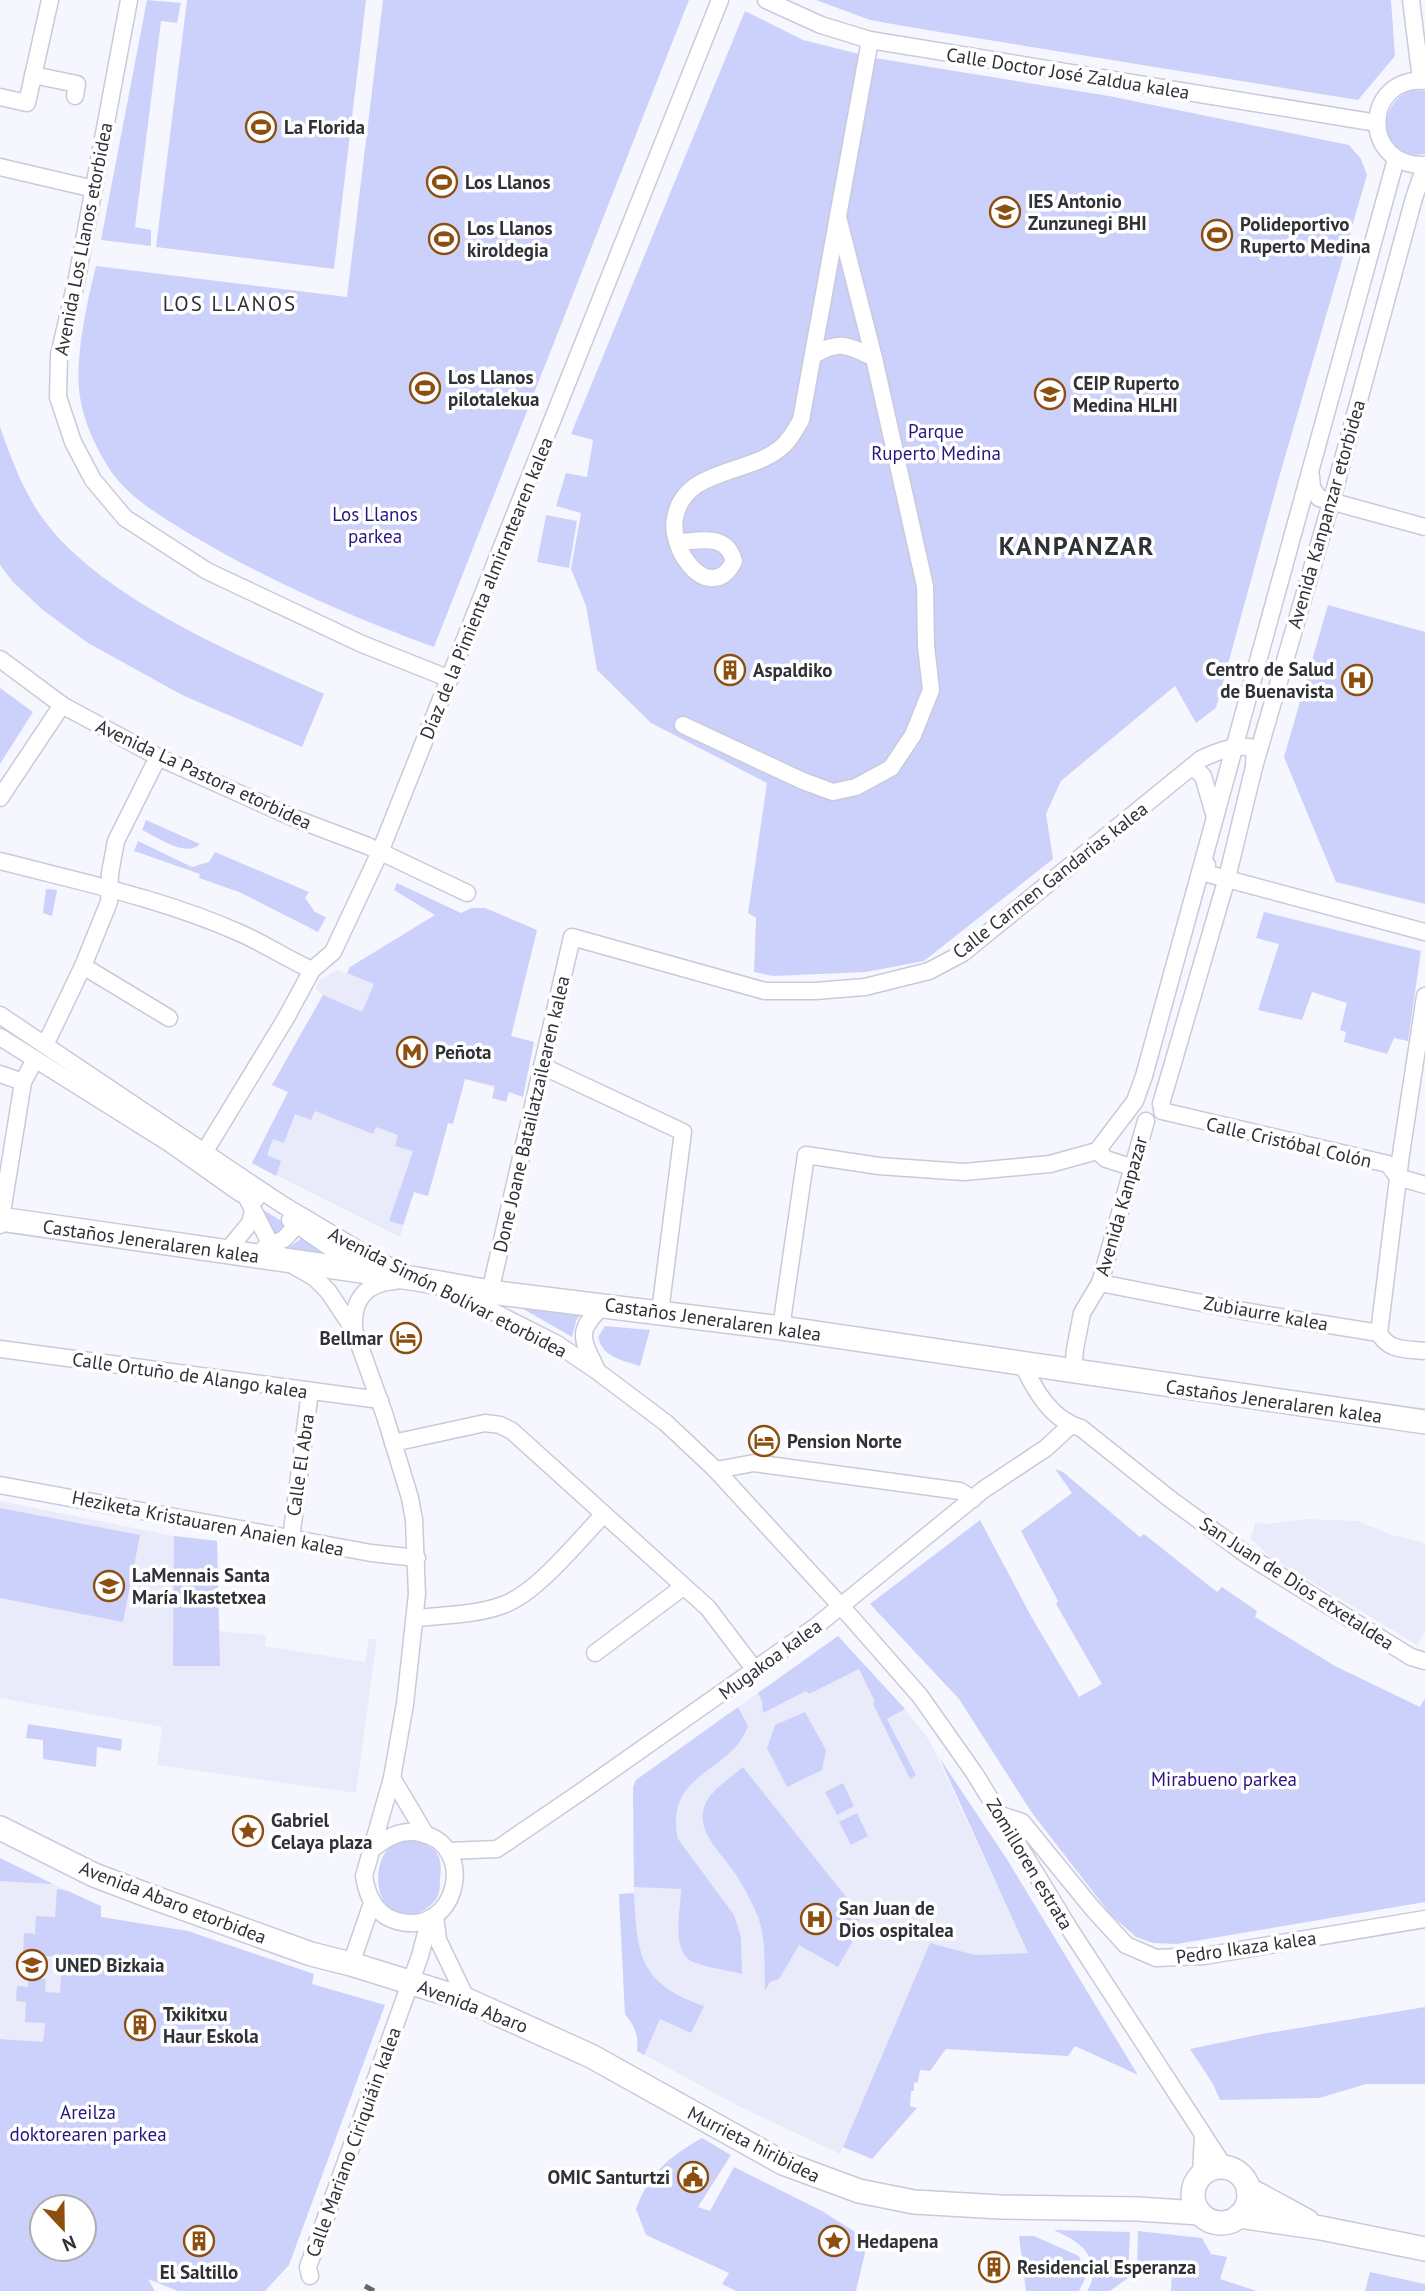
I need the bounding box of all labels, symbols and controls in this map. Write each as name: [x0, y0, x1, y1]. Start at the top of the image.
street label: Calle Doctor José Zaldua kalea: [945, 42, 1191, 104]
sports icon: La Florida: [244, 110, 278, 144]
place label: La Florida: [284, 115, 365, 139]
street label: Avenida Los Llanos etorbidea: [49, 120, 117, 358]
sports icon: Los Llanos: [425, 165, 459, 199]
place label: Los Llanos: [465, 170, 550, 194]
place label: IES Antonio Zunzunegi BHI: [1028, 189, 1147, 235]
school or university icon: IES Antonio Zunzunegi BHI: [988, 195, 1022, 229]
place label: Polideportivo Ruperto Medina: [1240, 212, 1370, 258]
place label: Los Llanos kiroldegia: [467, 216, 552, 262]
sports icon: Polideportivo Ruperto Medina: [1200, 218, 1234, 252]
sports icon: Los Llanos kiroldegia: [427, 222, 461, 256]
district label: LOS LLANOS: [163, 290, 297, 317]
place label: Los Llanos pilotalekua: [448, 365, 539, 411]
sports icon: Los Llanos pilotalekua: [408, 371, 442, 405]
place label: CEIP Ruperto Medina HLHI: [1073, 371, 1179, 417]
school or university icon: CEIP Ruperto Medina HLHI: [1033, 377, 1067, 411]
street label: Avenida Kanpanzar etorbidea: [1282, 397, 1370, 631]
park label: Parque Ruperto Medina: [871, 419, 1001, 465]
street label: Díaz de la Pimienta almirantearen kalea: [414, 433, 558, 743]
park label: Los Llanos parkea: [332, 502, 418, 548]
district label: KANPANZAR: [999, 529, 1155, 562]
building icon: Aspaldiko: [713, 653, 747, 687]
place label: Centro de Salud de Buenavista: [1206, 657, 1334, 703]
place label: Aspaldiko: [753, 658, 832, 682]
hospital icon: Centro de Salud de Buenavista: [1340, 663, 1374, 697]
street label: Avenida La Pastora etorbidea: [92, 713, 316, 835]
street label: Calle Carmen Gandarias kalea: [948, 796, 1152, 964]
street label: Done Joane Batailatzailearen kalea: [487, 973, 575, 1255]
metro station icon: Peñota: [395, 1035, 429, 1069]
place label: Peñota: [435, 1040, 491, 1064]
street label: Calle Cristóbal Colón: [1204, 1111, 1374, 1173]
street label: Avenida Kanpazar: [1090, 1133, 1153, 1279]
street label: Castaños Jeneralaren kalea: [41, 1214, 261, 1268]
street label: Avenida Simón Bolívar etorbidea: [325, 1221, 571, 1363]
street label: Zubiaurre kalea: [1202, 1290, 1330, 1336]
street label: Castaños Jeneralaren kalea: [603, 1292, 823, 1346]
hotel icon: Bellmar: [389, 1321, 423, 1355]
place label: Bellmar: [320, 1326, 383, 1350]
street label: Calle Ortuño de Alango kalea: [71, 1347, 309, 1403]
street label: Castaños Jeneralaren kalea: [1164, 1374, 1384, 1428]
street label: Calle El Abra: [281, 1412, 319, 1518]
hotel icon: Pension Norte: [747, 1424, 781, 1458]
place label: Pension Norte: [787, 1429, 902, 1453]
street label: Heziketa Kristauaren Anaien kalea: [70, 1485, 346, 1561]
street label: San Juan de Dios etxetaldea: [1195, 1511, 1399, 1655]
place label: LaMennais Santa María Ikastetxea: [132, 1563, 270, 1609]
school or university icon: LaMennais Santa María Ikastetxea: [92, 1569, 126, 1603]
street label: Mugakoa kalea: [714, 1614, 826, 1704]
park label: Mirabueno parkea: [1151, 1767, 1297, 1791]
street label: Zomilloren estrata: [981, 1794, 1079, 1934]
place label: Gabriel Celaya plaza: [271, 1808, 372, 1854]
place icon: Gabriel Celaya plaza: [231, 1814, 265, 1848]
street label: Avenida Abaro etorbidea: [76, 1855, 270, 1949]
place label: San Juan de Dios ospitalea: [839, 1896, 954, 1942]
hospital icon: San Juan de Dios ospitalea: [799, 1902, 833, 1936]
street label: Pedro Ikaza kalea: [1174, 1925, 1318, 1969]
school or university icon: UNED Bizkaia: [15, 1948, 49, 1982]
place label: UNED Bizkaia: [55, 1953, 165, 1977]
street label: Avenida Abaro: [415, 1974, 531, 2038]
place label: Txikitxu Haur Eskola: [163, 2002, 259, 2048]
building icon: Txikitxu Haur Eskola: [123, 2008, 157, 2042]
street label: Calle Mariano Ciriquiáin kalea: [300, 2024, 406, 2260]
park label: Areilza doktorearen parkea: [9, 2100, 167, 2146]
street label: Murrieta hiribidea: [684, 2100, 824, 2188]
public building icon: OMIC Santurtzi: [676, 2160, 710, 2194]
place label: OMIC Santurtzi: [548, 2165, 670, 2189]
north arrow: [28, 2193, 98, 2263]
building icon: El Saltillo: [182, 2224, 216, 2258]
place icon: Hedapena: [817, 2224, 851, 2258]
place label: Hedapena: [857, 2229, 938, 2253]
text: N: [59, 2230, 80, 2257]
building icon: Residencial Esperanza: [977, 2250, 1011, 2284]
place label: Residencial Esperanza: [1017, 2255, 1196, 2279]
place label: El Saltillo: [160, 2260, 238, 2284]

